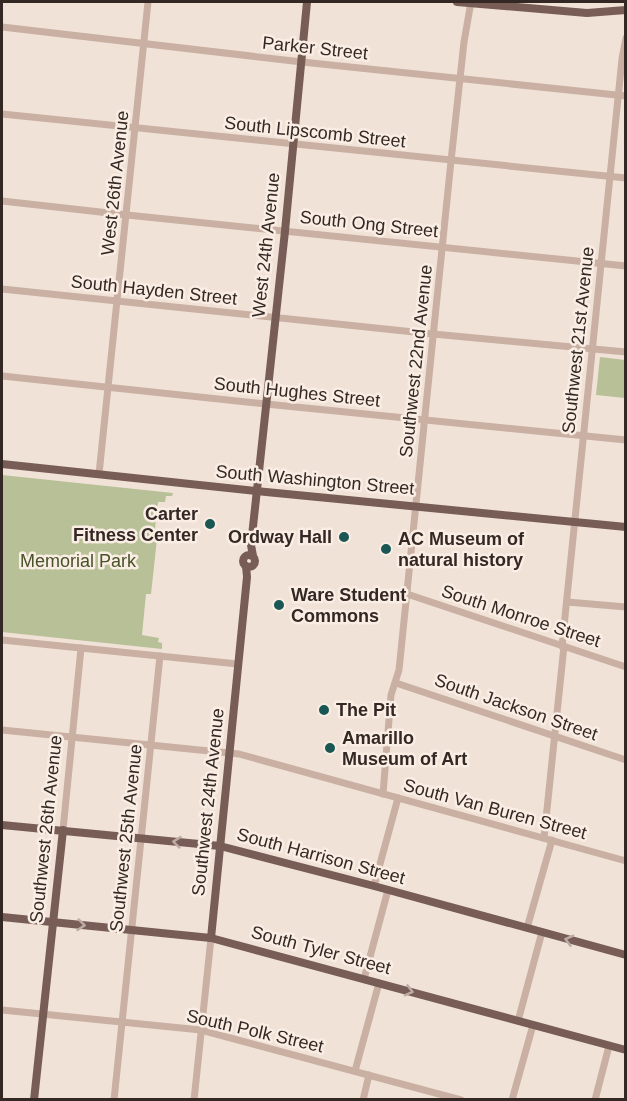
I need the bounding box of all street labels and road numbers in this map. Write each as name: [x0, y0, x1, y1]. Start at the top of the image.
street label: Parker Street: [261, 33, 369, 63]
street label: West 26th Avenue: [97, 110, 133, 256]
street label: South Lipscomb Street: [223, 113, 407, 151]
street label: West 24th Avenue: [248, 172, 284, 318]
street label: South Ong Street: [299, 207, 439, 241]
street label: Southwest 21st Avenue: [558, 246, 598, 434]
street label: Southwest 22nd Avenue: [396, 264, 436, 458]
street label: South Hayden Street: [70, 271, 238, 309]
street label: South Hughes Street: [213, 373, 381, 411]
street label: South Washington Street: [215, 461, 415, 499]
street label: South Monroe Street: [439, 581, 603, 651]
street label: South Jackson Street: [432, 670, 600, 744]
street label: Southwest 24th Avenue: [188, 707, 228, 897]
street label: Southwest 26th Avenue: [26, 734, 66, 924]
street label: Southwest 25th Avenue: [106, 743, 146, 933]
street label: South Van Buren Street: [401, 775, 589, 843]
street label: South Harrison Street: [235, 824, 407, 888]
street label: South Tyler Street: [249, 922, 393, 978]
street label: South Polk Street: [184, 1005, 326, 1057]

